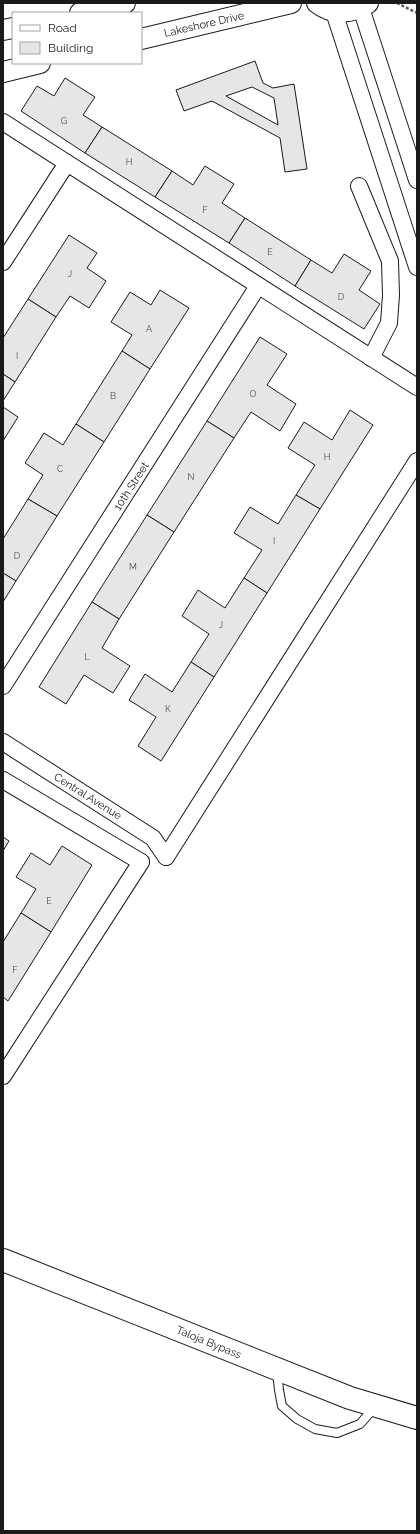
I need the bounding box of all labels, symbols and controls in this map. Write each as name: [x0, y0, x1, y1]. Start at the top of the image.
street label: Lakeshore Drive: [163, 9, 246, 40]
legend: [12, 12, 142, 64]
text: Road: [48, 21, 77, 35]
text: Building: [48, 41, 94, 55]
house number: G: [61, 116, 67, 126]
house number: H: [126, 157, 132, 167]
house number: F: [202, 205, 208, 215]
house number: E: [267, 247, 273, 257]
house number: J: [68, 269, 72, 279]
house number: D: [338, 292, 345, 302]
house number: A: [146, 324, 152, 334]
house number: I: [16, 351, 18, 361]
house number: O: [250, 389, 257, 399]
house number: B: [110, 391, 116, 401]
house number: H: [324, 452, 330, 462]
street label: 10th Street: [111, 459, 152, 513]
house number: C: [57, 464, 63, 474]
house number: N: [188, 472, 195, 482]
house number: I: [273, 536, 275, 546]
house number: D: [14, 551, 21, 561]
house number: M: [129, 562, 137, 572]
house number: J: [219, 620, 223, 630]
house number: L: [84, 652, 90, 662]
house number: K: [165, 704, 171, 714]
street label: Central Avenue: [51, 770, 125, 823]
house number: E: [46, 896, 52, 906]
house number: F: [12, 965, 18, 975]
street label: Taloja Bypass: [174, 1324, 243, 1361]

